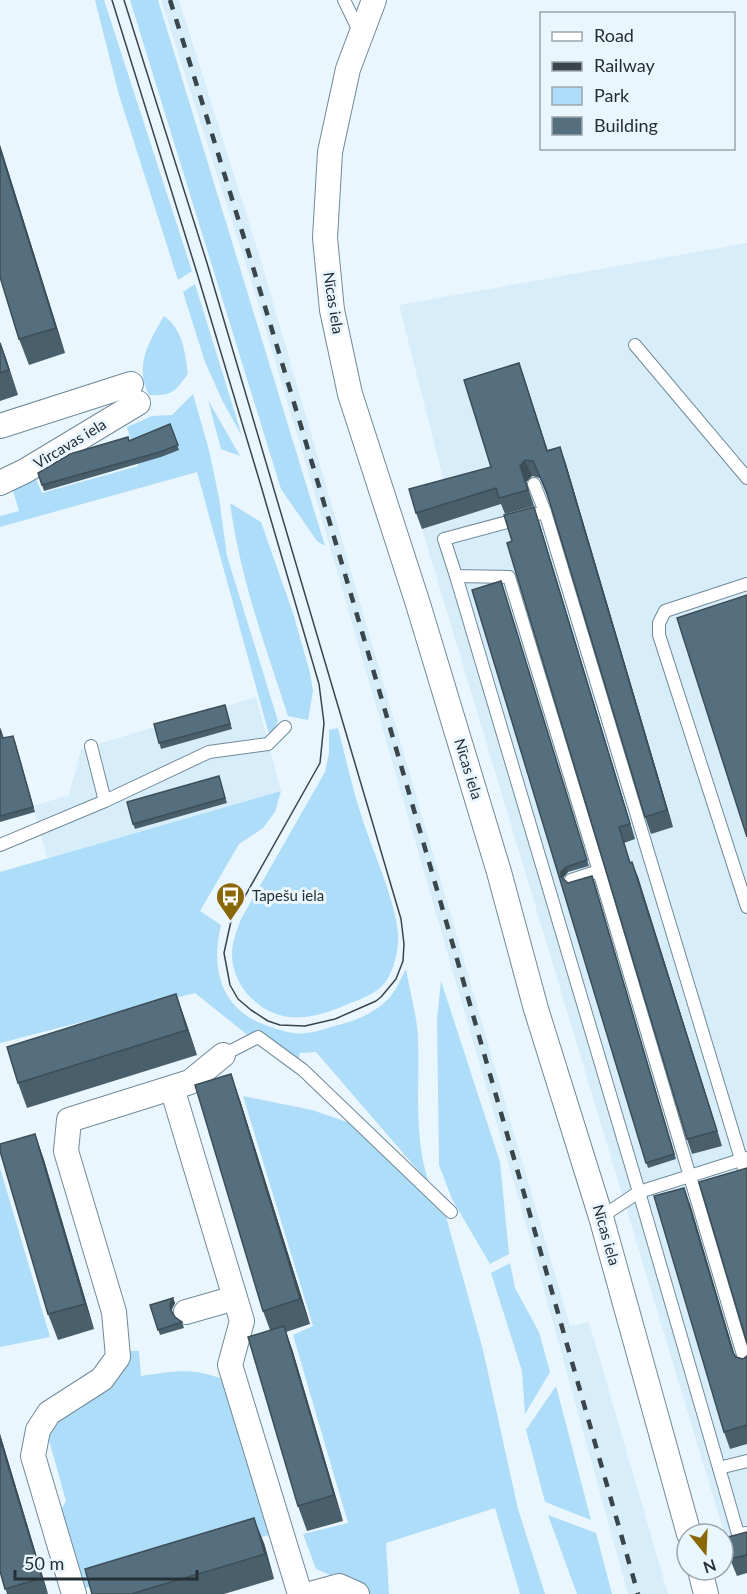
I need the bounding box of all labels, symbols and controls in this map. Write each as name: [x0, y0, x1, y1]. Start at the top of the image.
legend: [540, 12, 735, 150]
text: Road: [594, 24, 634, 46]
text: Railway: [594, 54, 655, 76]
text: Park: [594, 84, 630, 106]
text: Building: [594, 114, 658, 136]
street label: Nīcas iela: [320, 271, 348, 335]
street label: Vircavas iela: [30, 415, 109, 472]
street label: Nīcas iela: [451, 736, 487, 801]
bus stop icon: Tapešu iela: [215, 880, 247, 922]
place label: Tapešu iela: [252, 886, 324, 904]
street label: Nīcas iela: [590, 1202, 624, 1267]
north arrow: [675, 1522, 735, 1582]
scale bar: [15, 1543, 196, 1581]
text: 50 m: [24, 1552, 64, 1574]
text: N: [701, 1556, 719, 1578]

